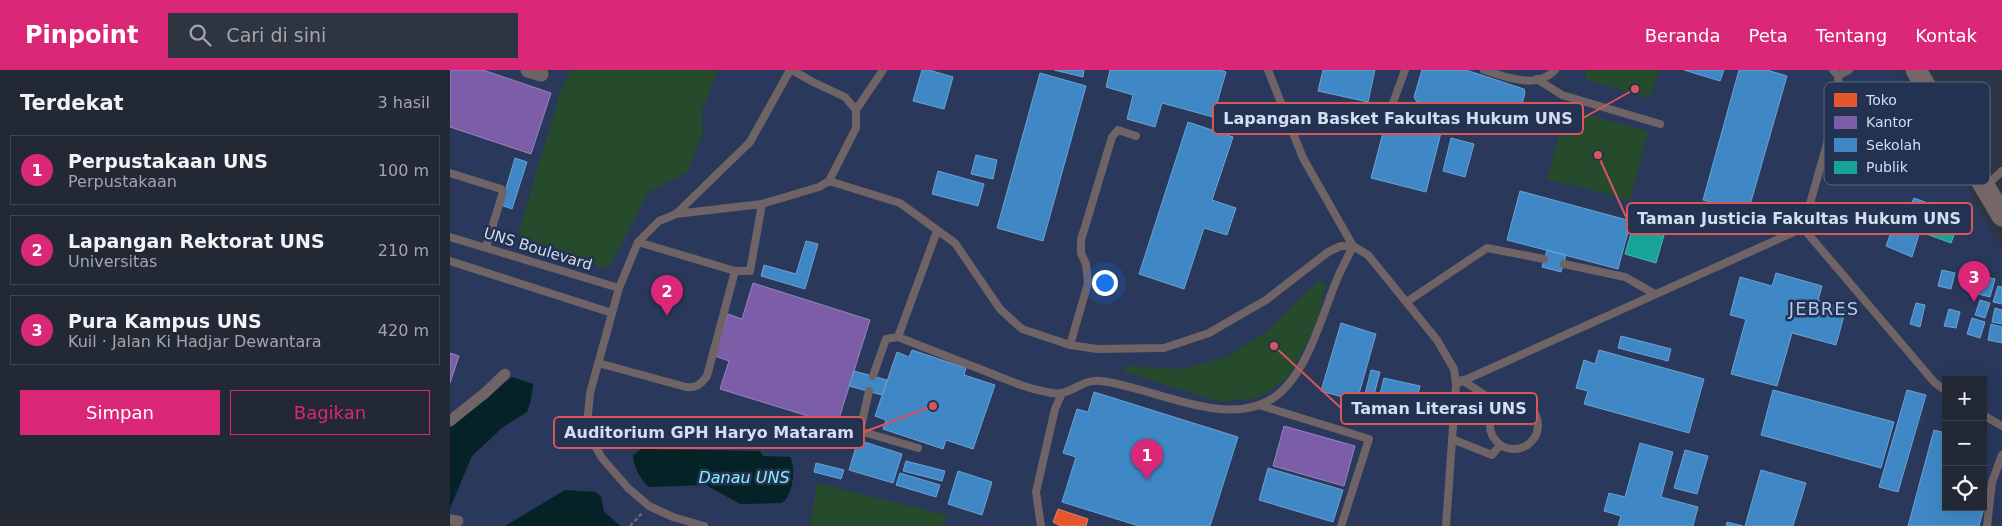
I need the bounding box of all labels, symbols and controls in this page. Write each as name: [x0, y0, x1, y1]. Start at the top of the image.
search box: [168, 13, 518, 58]
text: Pinpoint: [25, 21, 138, 49]
icon: search: [186, 21, 214, 49]
text: Cari di sini: [226, 24, 326, 46]
text: Beranda: [1645, 25, 1720, 46]
text: Peta: [1748, 25, 1788, 46]
text: Tentang: [1816, 25, 1887, 46]
text: Kontak: [1915, 25, 1977, 46]
legend: [1824, 82, 1990, 185]
text: Terdekat: [20, 91, 124, 115]
text: Toko: [1865, 92, 1897, 108]
text: 3 hasil: [378, 93, 430, 112]
callout: Lapangan Basket Fakultas Hukum UNS: [1213, 103, 1583, 134]
text: Lapangan Basket Fakultas Hukum UNS: [1223, 109, 1573, 128]
text: Kantor: [1866, 114, 1912, 130]
text: Sekolah: [1866, 137, 1921, 153]
text: Perpustakaan UNS: [68, 150, 268, 172]
text: Publik: [1866, 159, 1909, 175]
text: 1: [31, 161, 43, 180]
text: 100 m: [378, 161, 429, 180]
text: Perpustakaan: [68, 172, 177, 191]
callout: Taman Justicia Fakultas Hukum UNS: [1627, 203, 1972, 234]
text: Taman Justicia Fakultas Hukum UNS: [1637, 209, 1961, 228]
street label: UNS Boulevard: [482, 224, 594, 274]
text: Lapangan Rektorat UNS: [68, 230, 325, 252]
text: 2: [31, 241, 43, 260]
text: 210 m: [378, 241, 429, 260]
text: Universitas: [68, 252, 157, 271]
pin: 3: [1958, 261, 1990, 302]
your location: [1092, 270, 1118, 296]
pin: 2: [651, 275, 683, 316]
district label: JEBRES: [1788, 298, 1859, 319]
text: Pura Kampus UNS: [68, 310, 262, 332]
text: 3: [31, 321, 43, 340]
text: 420 m: [378, 321, 429, 340]
text: Kuil · Jalan Ki Hadjar Dewantara: [68, 332, 322, 351]
map controls: [1942, 376, 1987, 511]
button: +: [1942, 376, 1987, 421]
button: Simpan: [20, 390, 220, 435]
button: Bagikan: [230, 390, 430, 435]
callout: Taman Literasi UNS: [1341, 393, 1537, 424]
text: Taman Literasi UNS: [1351, 399, 1527, 418]
callout: Auditorium GPH Haryo Mataram: [554, 417, 864, 448]
button: −: [1942, 421, 1987, 466]
text: Auditorium GPH Haryo Mataram: [564, 423, 854, 442]
pin: 1: [1131, 439, 1163, 480]
button: locate: [1942, 466, 1987, 511]
water label: Danau UNS: [698, 468, 790, 487]

